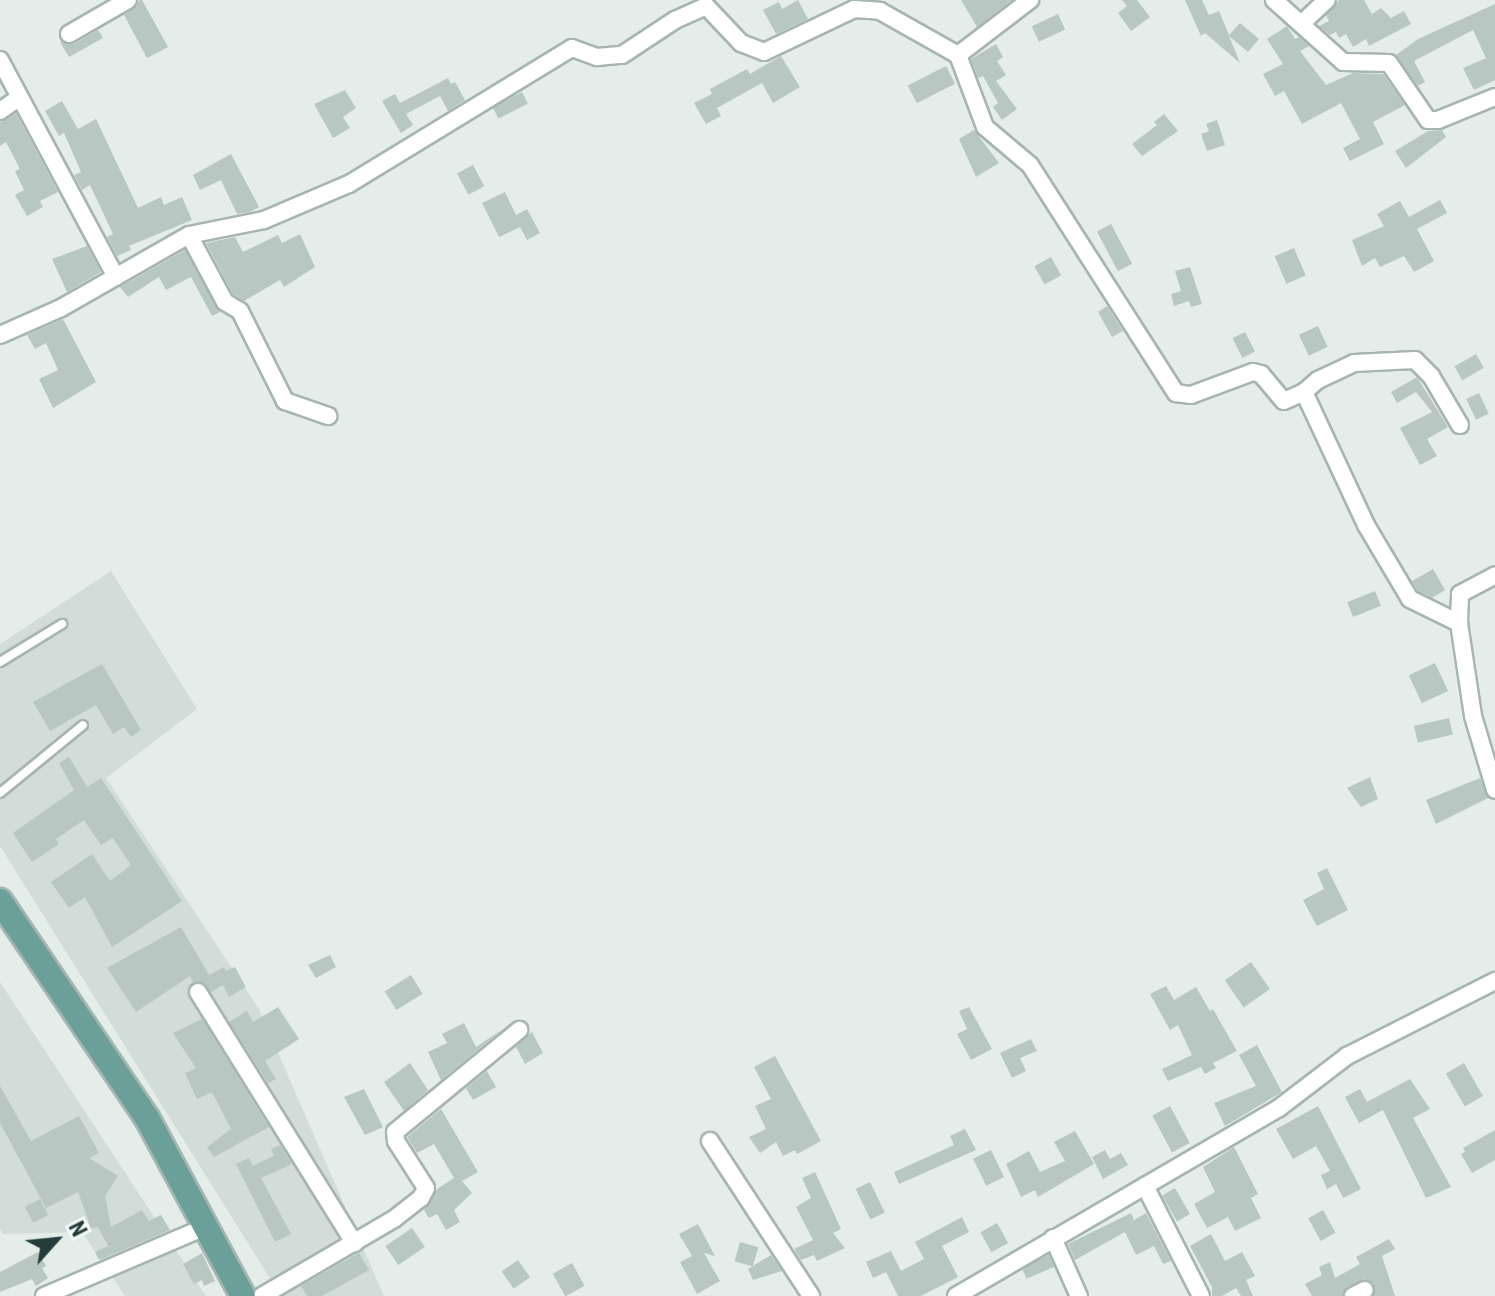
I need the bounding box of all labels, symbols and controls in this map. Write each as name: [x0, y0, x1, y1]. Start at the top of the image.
north arrow: [16, 1200, 96, 1280]
text: N: [64, 1217, 92, 1241]

